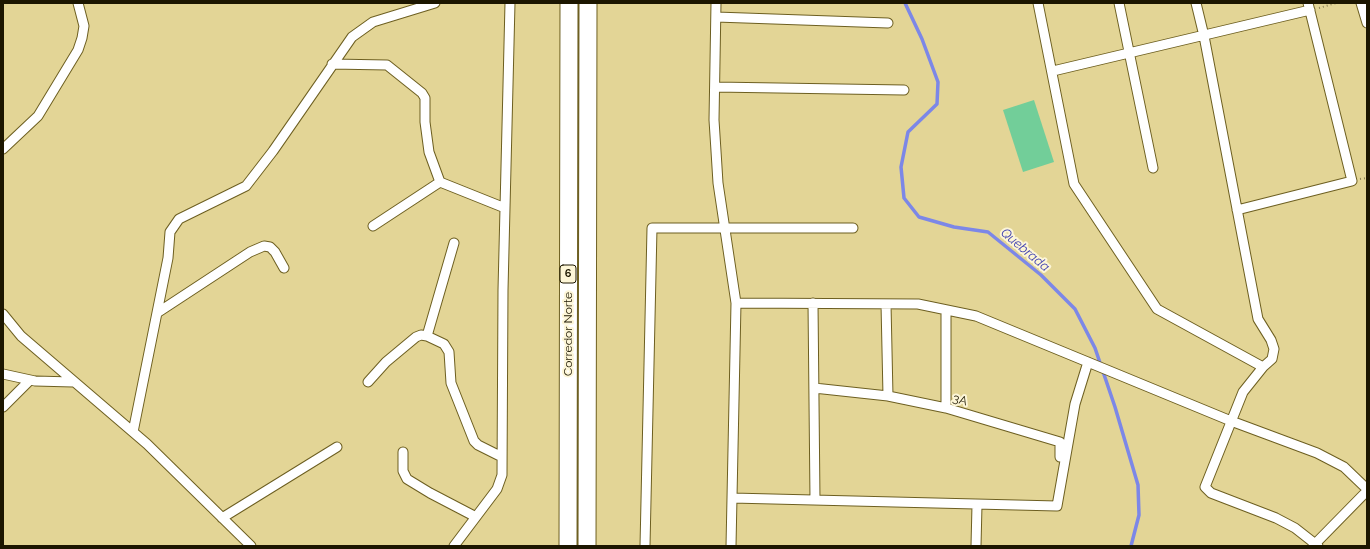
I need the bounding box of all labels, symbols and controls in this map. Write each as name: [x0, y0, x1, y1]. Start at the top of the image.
water label: Quebrada: [997, 225, 1053, 275]
road number: 6: [560, 265, 576, 283]
street label: Corredor Norte: [561, 292, 575, 376]
street label: 3A: [951, 391, 969, 409]

